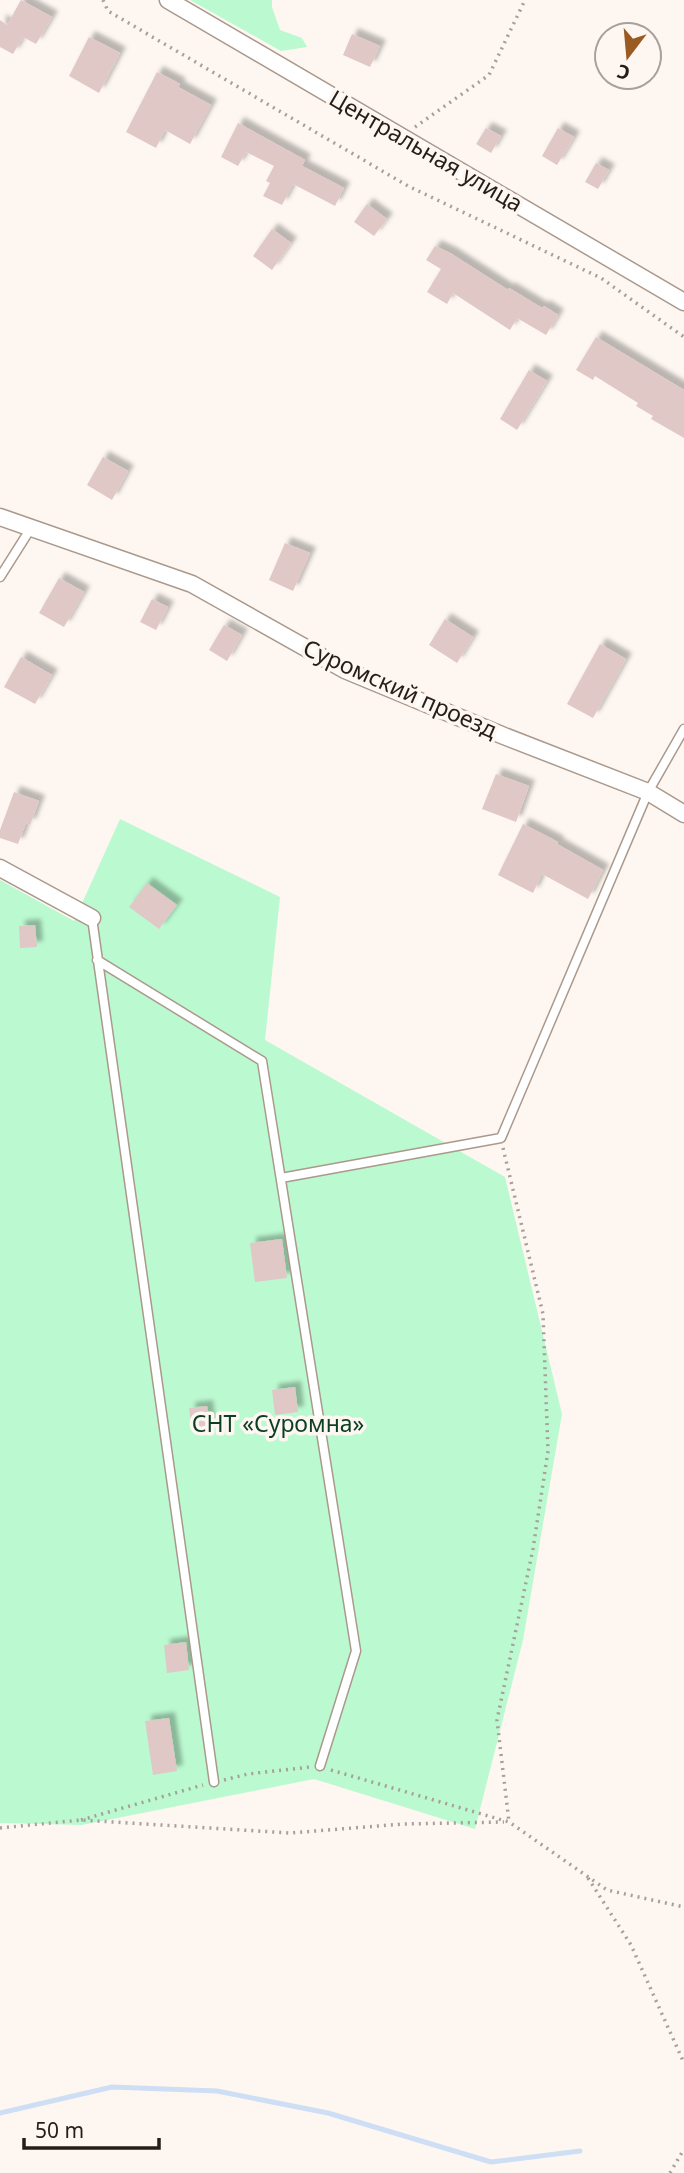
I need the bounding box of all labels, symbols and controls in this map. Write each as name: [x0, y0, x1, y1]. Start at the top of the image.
north arrow: [593, 21, 663, 91]
text: С: [614, 58, 633, 87]
street label: Центральная улица: [324, 82, 529, 219]
street label: Суромский проезд: [298, 631, 503, 745]
park label: СНТ «Суромна»: [192, 1407, 364, 1439]
scale bar: [24, 2106, 159, 2150]
text: 50 m: [35, 2116, 84, 2144]

